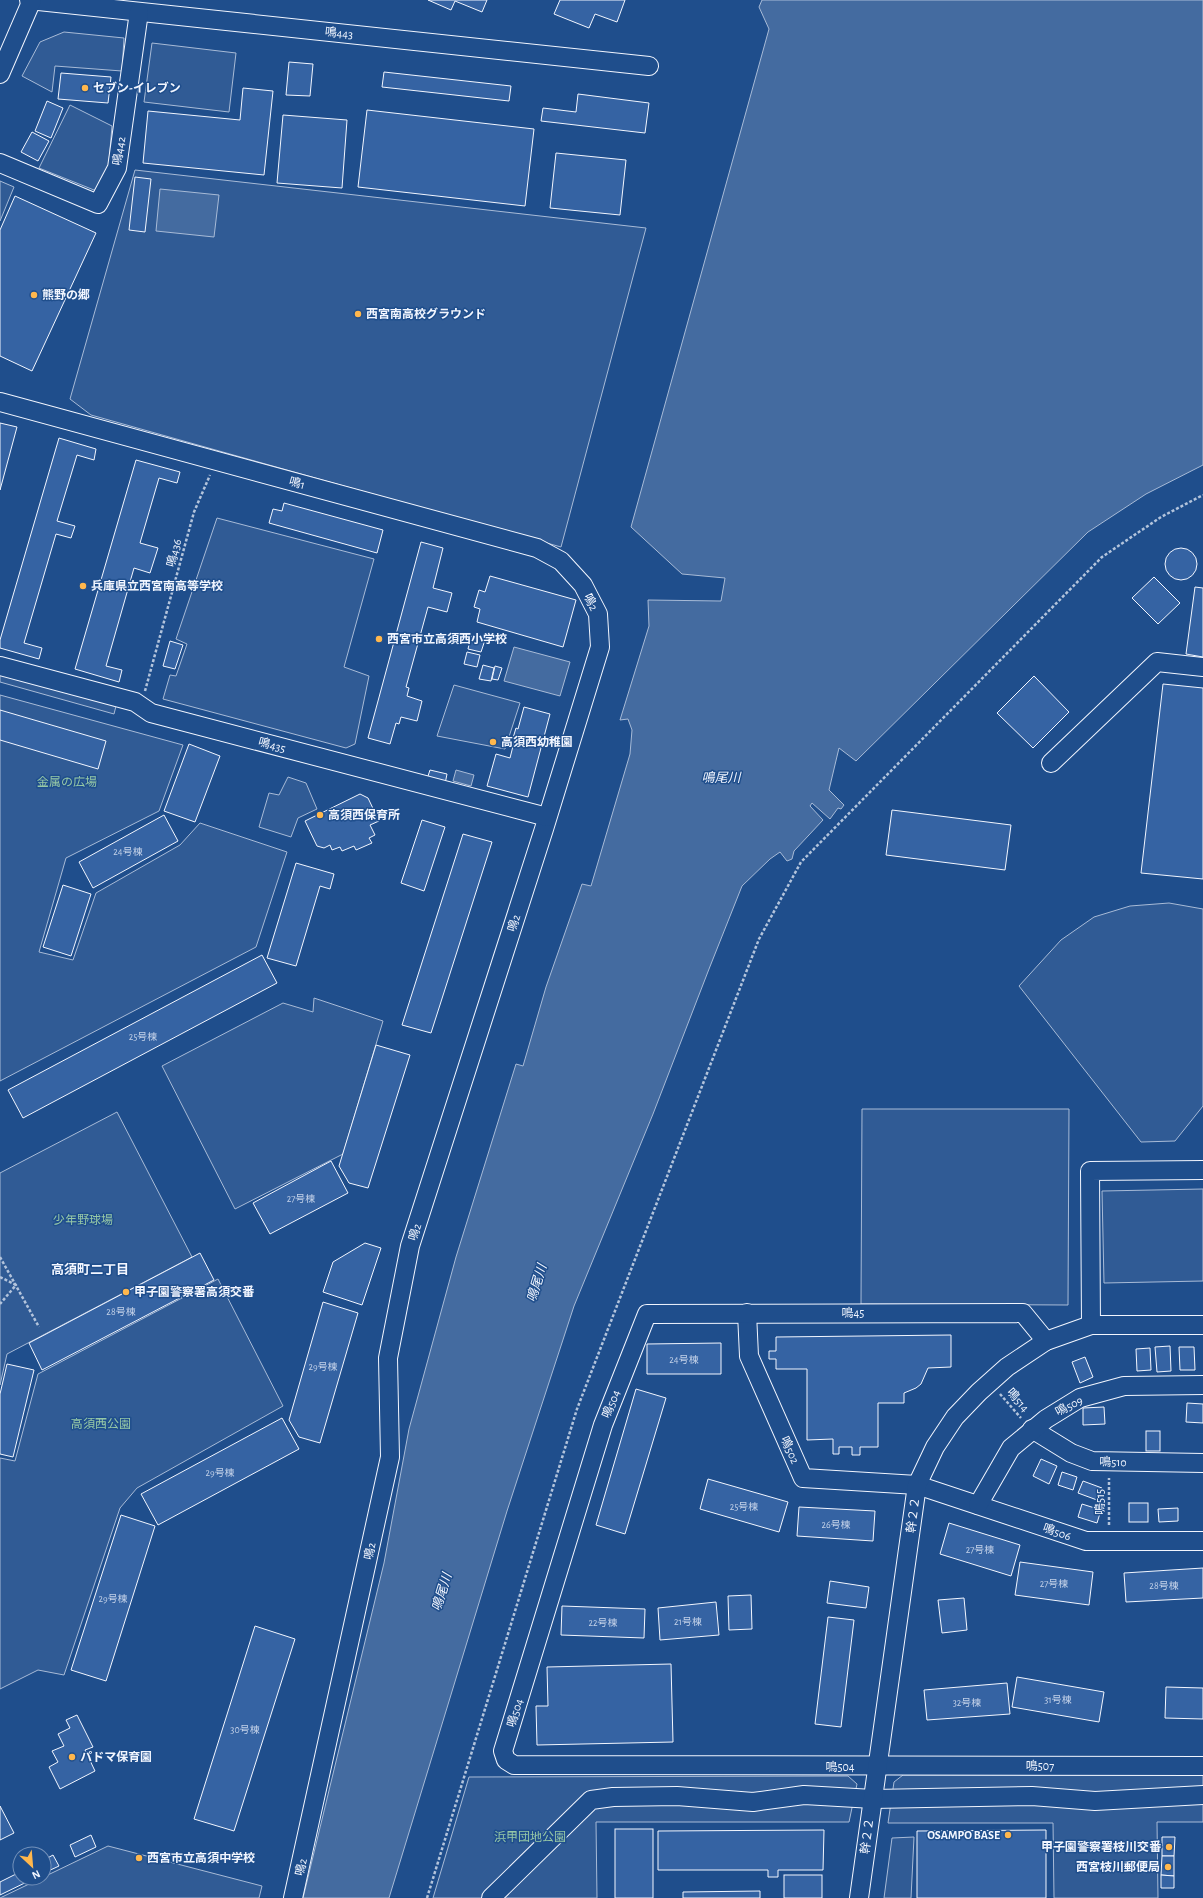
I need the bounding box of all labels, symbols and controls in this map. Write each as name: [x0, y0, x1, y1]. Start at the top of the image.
street label: 鳴443: [324, 25, 354, 40]
place label: セブン-イレブン: [93, 81, 181, 94]
marker: セブン-イレブン: [80, 83, 90, 93]
street label: 鳴442: [110, 135, 128, 166]
place label: 熊野の郷: [42, 288, 90, 301]
marker: 熊野の郷: [29, 290, 39, 300]
place label: 西宮南高校グラウンド: [366, 307, 486, 320]
marker: 西宮南高校グラウンド: [353, 309, 363, 319]
street label: 鳴1: [288, 474, 307, 491]
street label: 鳴436: [164, 537, 184, 568]
place label: 兵庫県立西宮南高等学校: [91, 579, 223, 592]
marker: 兵庫県立西宮南高等学校: [78, 581, 88, 591]
street label: 鳴2: [582, 591, 601, 613]
place label: 西宮市立高須西小学校: [387, 632, 507, 645]
marker: 西宮市立高須西小学校: [374, 634, 384, 644]
street label: 鳴435: [257, 735, 287, 754]
place label: 高須西幼稚園: [501, 735, 573, 748]
marker: 高須西幼稚園: [488, 737, 498, 747]
water label: 鳴尾川: [701, 771, 742, 785]
park label: 金属の広場: [37, 776, 97, 788]
place label: 高須西保育所: [328, 808, 400, 821]
marker: 高須西保育所: [315, 810, 325, 820]
house number: 24号棟: [113, 846, 143, 857]
street label: 鳴2: [505, 912, 523, 933]
house number: 25号棟: [129, 1031, 157, 1042]
house number: 27号棟: [287, 1193, 315, 1204]
park label: 少年野球場: [53, 1213, 113, 1226]
street label: 鳴2: [406, 1221, 424, 1242]
water label: 鳴尾川: [525, 1261, 550, 1304]
district label: 高須町二丁目: [51, 1262, 129, 1277]
place label: 甲子園警察署高須交番: [134, 1285, 255, 1298]
marker: 甲子園警察署高須交番: [121, 1287, 131, 1297]
house number: 28号棟: [106, 1306, 136, 1317]
street label: 鳴45: [842, 1306, 864, 1319]
house number: 24号棟: [669, 1354, 699, 1365]
house number: 29号棟: [308, 1361, 338, 1372]
street label: 鳴514: [1005, 1385, 1032, 1414]
street label: 鳴504: [599, 1388, 622, 1420]
street label: 鳴509: [1053, 1393, 1085, 1418]
park label: 高須西公園: [71, 1417, 131, 1430]
street label: 鳴502: [779, 1434, 802, 1466]
street label: 鳴510: [1099, 1455, 1127, 1468]
house number: 29号棟: [205, 1467, 235, 1478]
street label: 鳴515: [1093, 1489, 1106, 1515]
street label: 幹２２: [905, 1496, 921, 1534]
house number: 25号棟: [730, 1501, 758, 1512]
house number: 26号棟: [821, 1519, 851, 1530]
street label: 鳴506: [1041, 1521, 1073, 1543]
street label: 鳴2: [361, 1540, 378, 1561]
house number: 27号棟: [966, 1544, 994, 1555]
water label: 鳴尾川: [430, 1570, 455, 1613]
house number: 27号棟: [1040, 1578, 1068, 1589]
house number: 28号棟: [1149, 1580, 1179, 1591]
house number: 29号棟: [98, 1593, 128, 1604]
house number: 21号棟: [674, 1616, 702, 1627]
house number: 22号棟: [588, 1617, 618, 1628]
house number: 31号棟: [1044, 1694, 1072, 1705]
street label: 鳴504: [504, 1697, 525, 1729]
house number: 32号棟: [953, 1697, 981, 1708]
house number: 30号棟: [230, 1724, 260, 1735]
place label: パドマ保育園: [80, 1750, 152, 1763]
marker: パドマ保育園: [67, 1752, 77, 1762]
street label: 鳴507: [1026, 1759, 1054, 1772]
street label: 鳴504: [825, 1760, 855, 1773]
street label: 幹２２: [859, 1817, 875, 1855]
place label: OSAMPO BASE: [927, 1829, 1000, 1841]
park label: 浜甲団地公園: [494, 1830, 566, 1843]
marker: OSAMPO BASE: [1003, 1830, 1013, 1840]
place label: 甲子園警察署枝川交番: [1041, 1840, 1162, 1853]
marker: 甲子園警察署枝川交番: [1164, 1842, 1174, 1852]
north arrow: [12, 1846, 52, 1886]
place label: 西宮市立高須中学校: [147, 1851, 255, 1864]
marker: 西宮市立高須中学校: [134, 1853, 144, 1863]
street label: 鳴2: [292, 1856, 309, 1877]
place label: 西宮枝川郵便局: [1076, 1860, 1160, 1873]
marker: 西宮枝川郵便局: [1163, 1862, 1173, 1872]
text: N: [30, 1868, 42, 1881]

